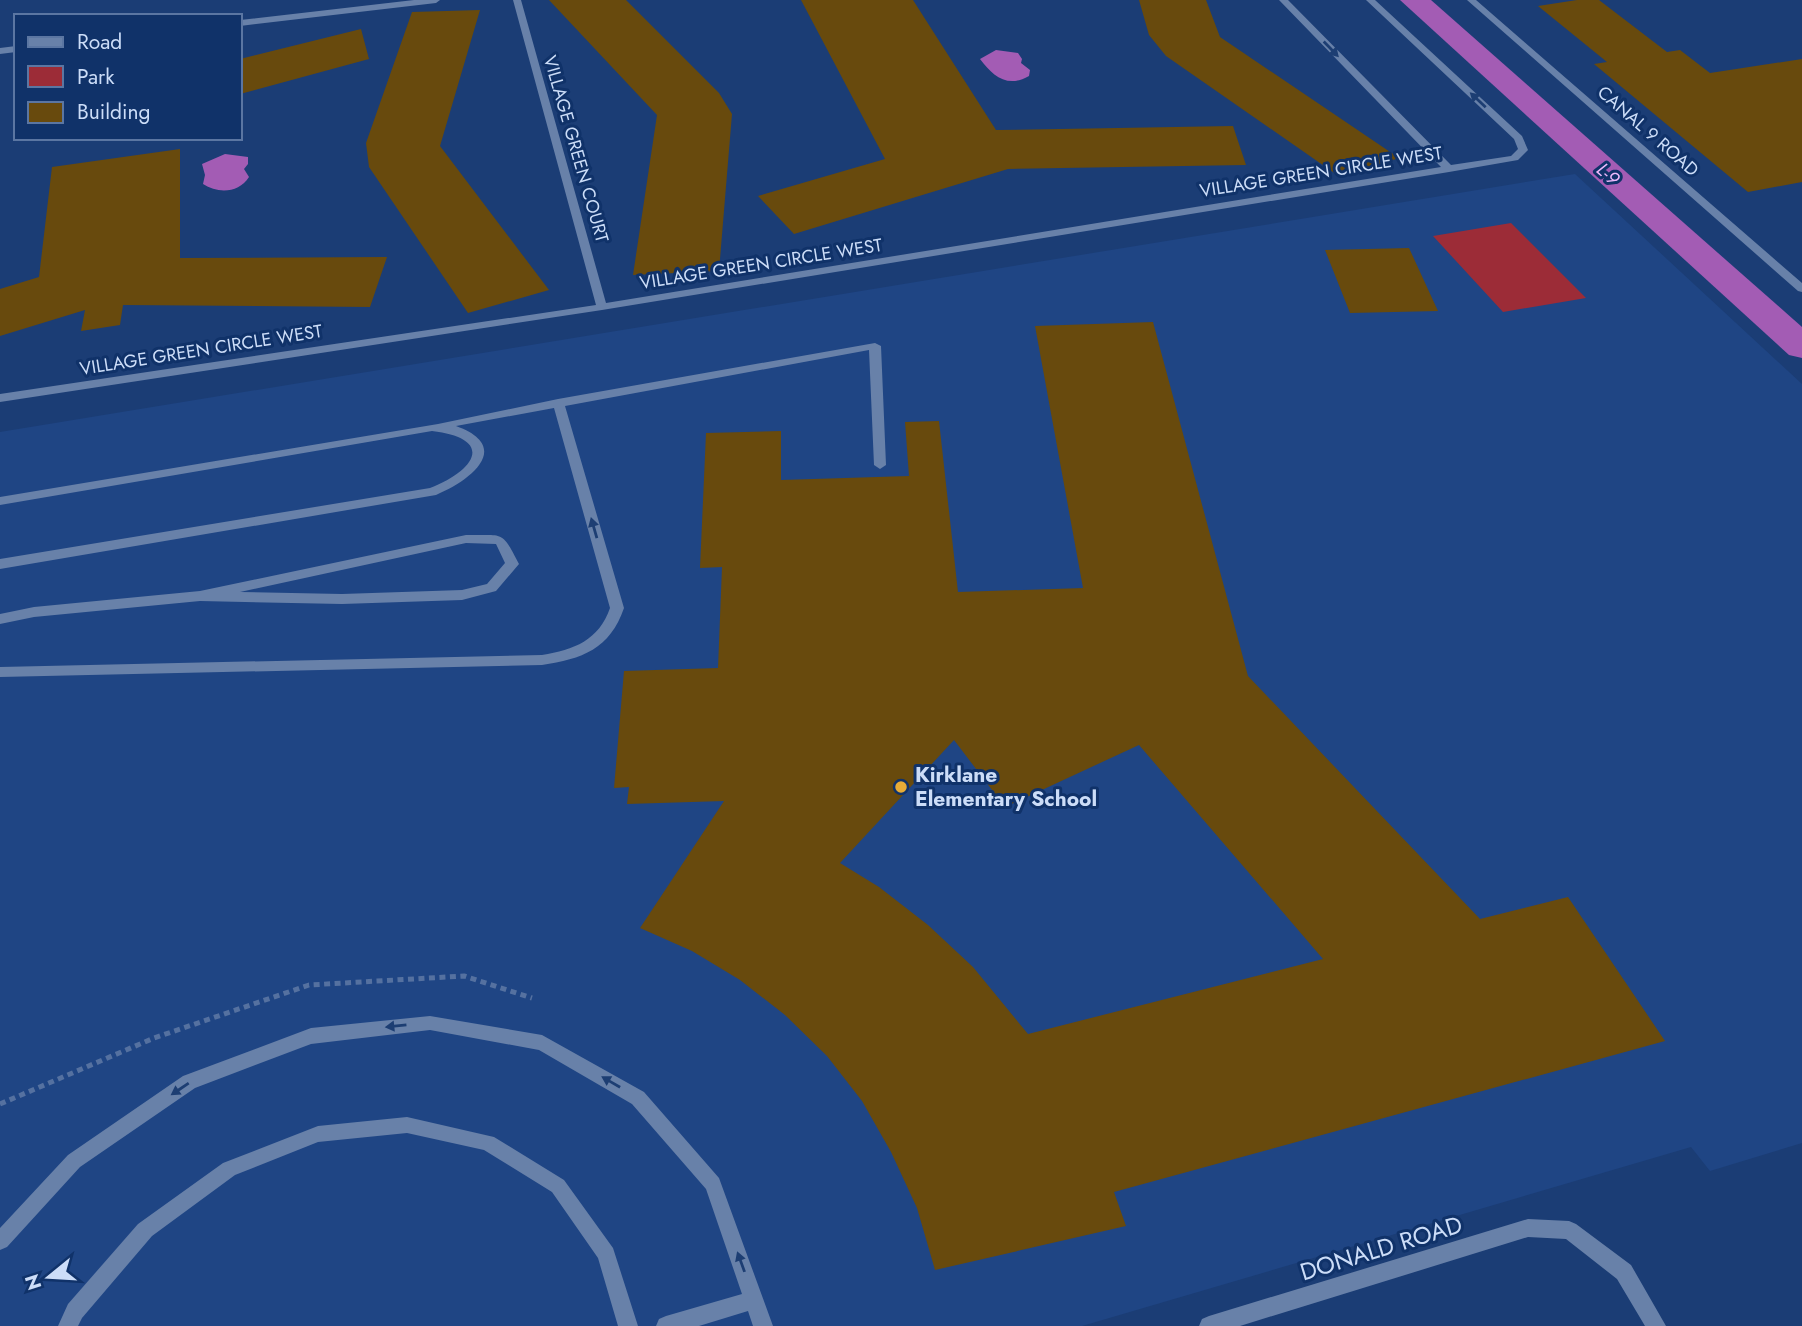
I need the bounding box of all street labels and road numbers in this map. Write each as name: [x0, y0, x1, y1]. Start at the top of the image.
street label: VILLAGE GREEN COURT: [537, 53, 615, 246]
street label: CANAL 9 ROAD: [1592, 80, 1704, 182]
street label: VILLAGE GREEN CIRCLE WEST: [1198, 140, 1445, 204]
street label: VILLAGE GREEN CIRCLE WEST: [638, 232, 885, 296]
street label: VILLAGE GREEN CIRCLE WEST: [78, 318, 325, 382]
street label: DONALD ROAD: [1296, 1207, 1466, 1289]

